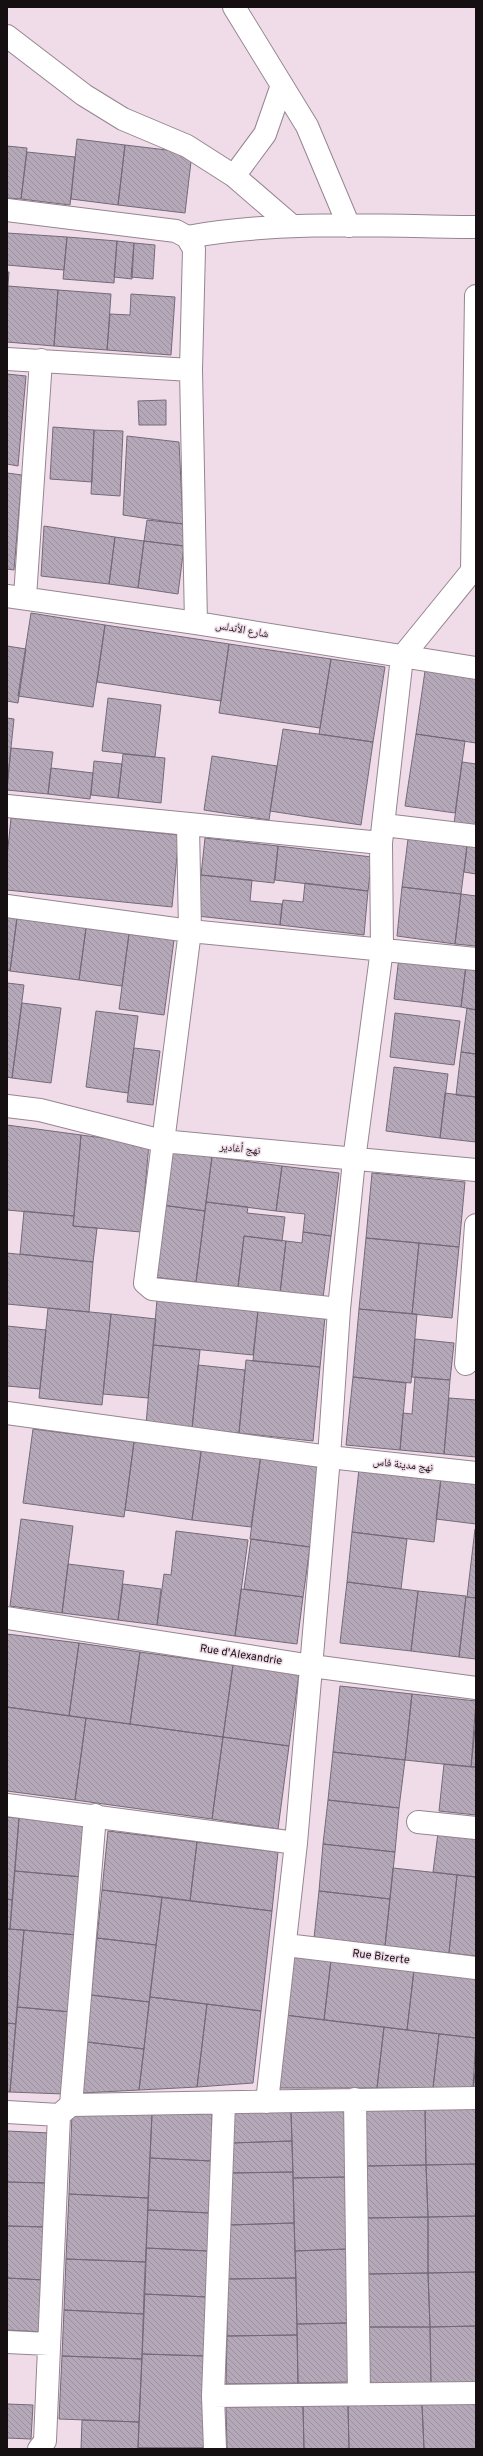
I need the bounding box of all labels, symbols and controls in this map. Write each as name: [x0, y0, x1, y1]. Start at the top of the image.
street label: شارع الأندلس: [214, 618, 270, 642]
street label: نهج أغادير: [218, 1139, 261, 1158]
street label: نهج مدينة فاس: [372, 1455, 434, 1475]
street label: Rue d'Alexandrie: [199, 1642, 283, 1668]
street label: Rue Bizerte: [352, 1947, 411, 1967]

